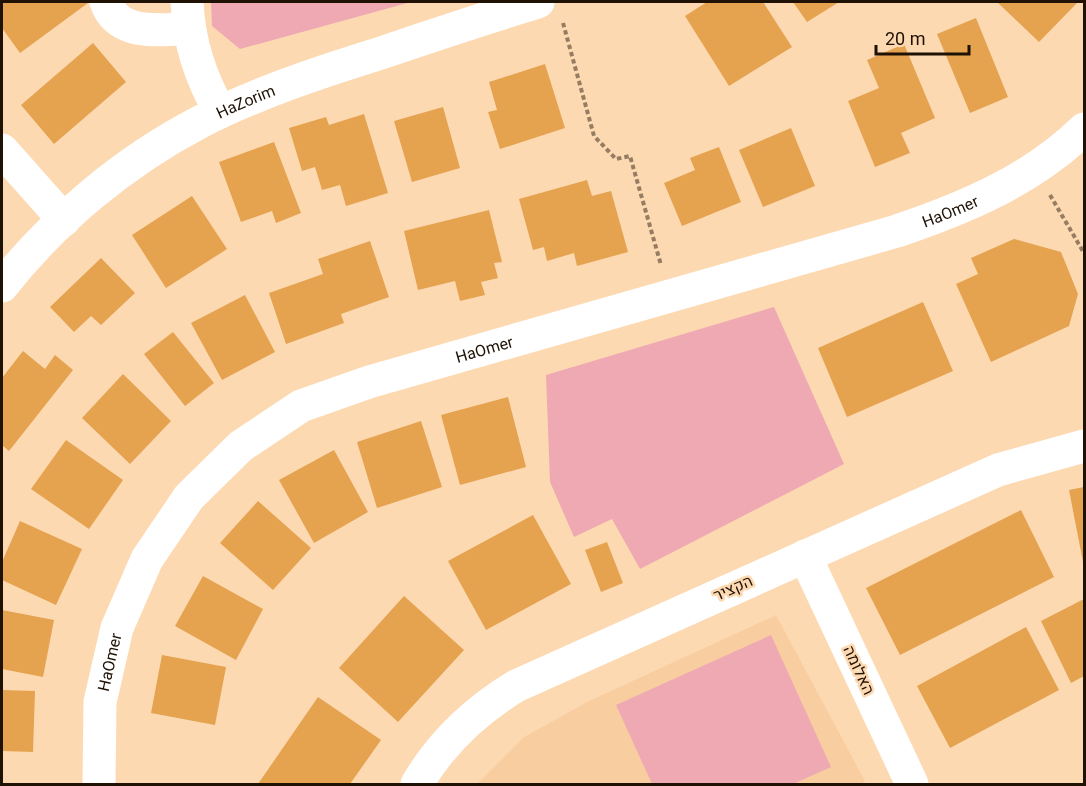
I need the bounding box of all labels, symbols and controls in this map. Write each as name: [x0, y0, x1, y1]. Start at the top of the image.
scale bar: [876, 18, 969, 56]
text: 20 m: [885, 28, 925, 49]
street label: HaZorim: [213, 80, 278, 122]
street label: HaOmer: [919, 191, 982, 231]
street label: HaOmer: [453, 332, 516, 366]
street label: הקציר: [711, 571, 755, 605]
street label: HaOmer: [93, 631, 125, 693]
street label: האלומה: [839, 642, 879, 698]

